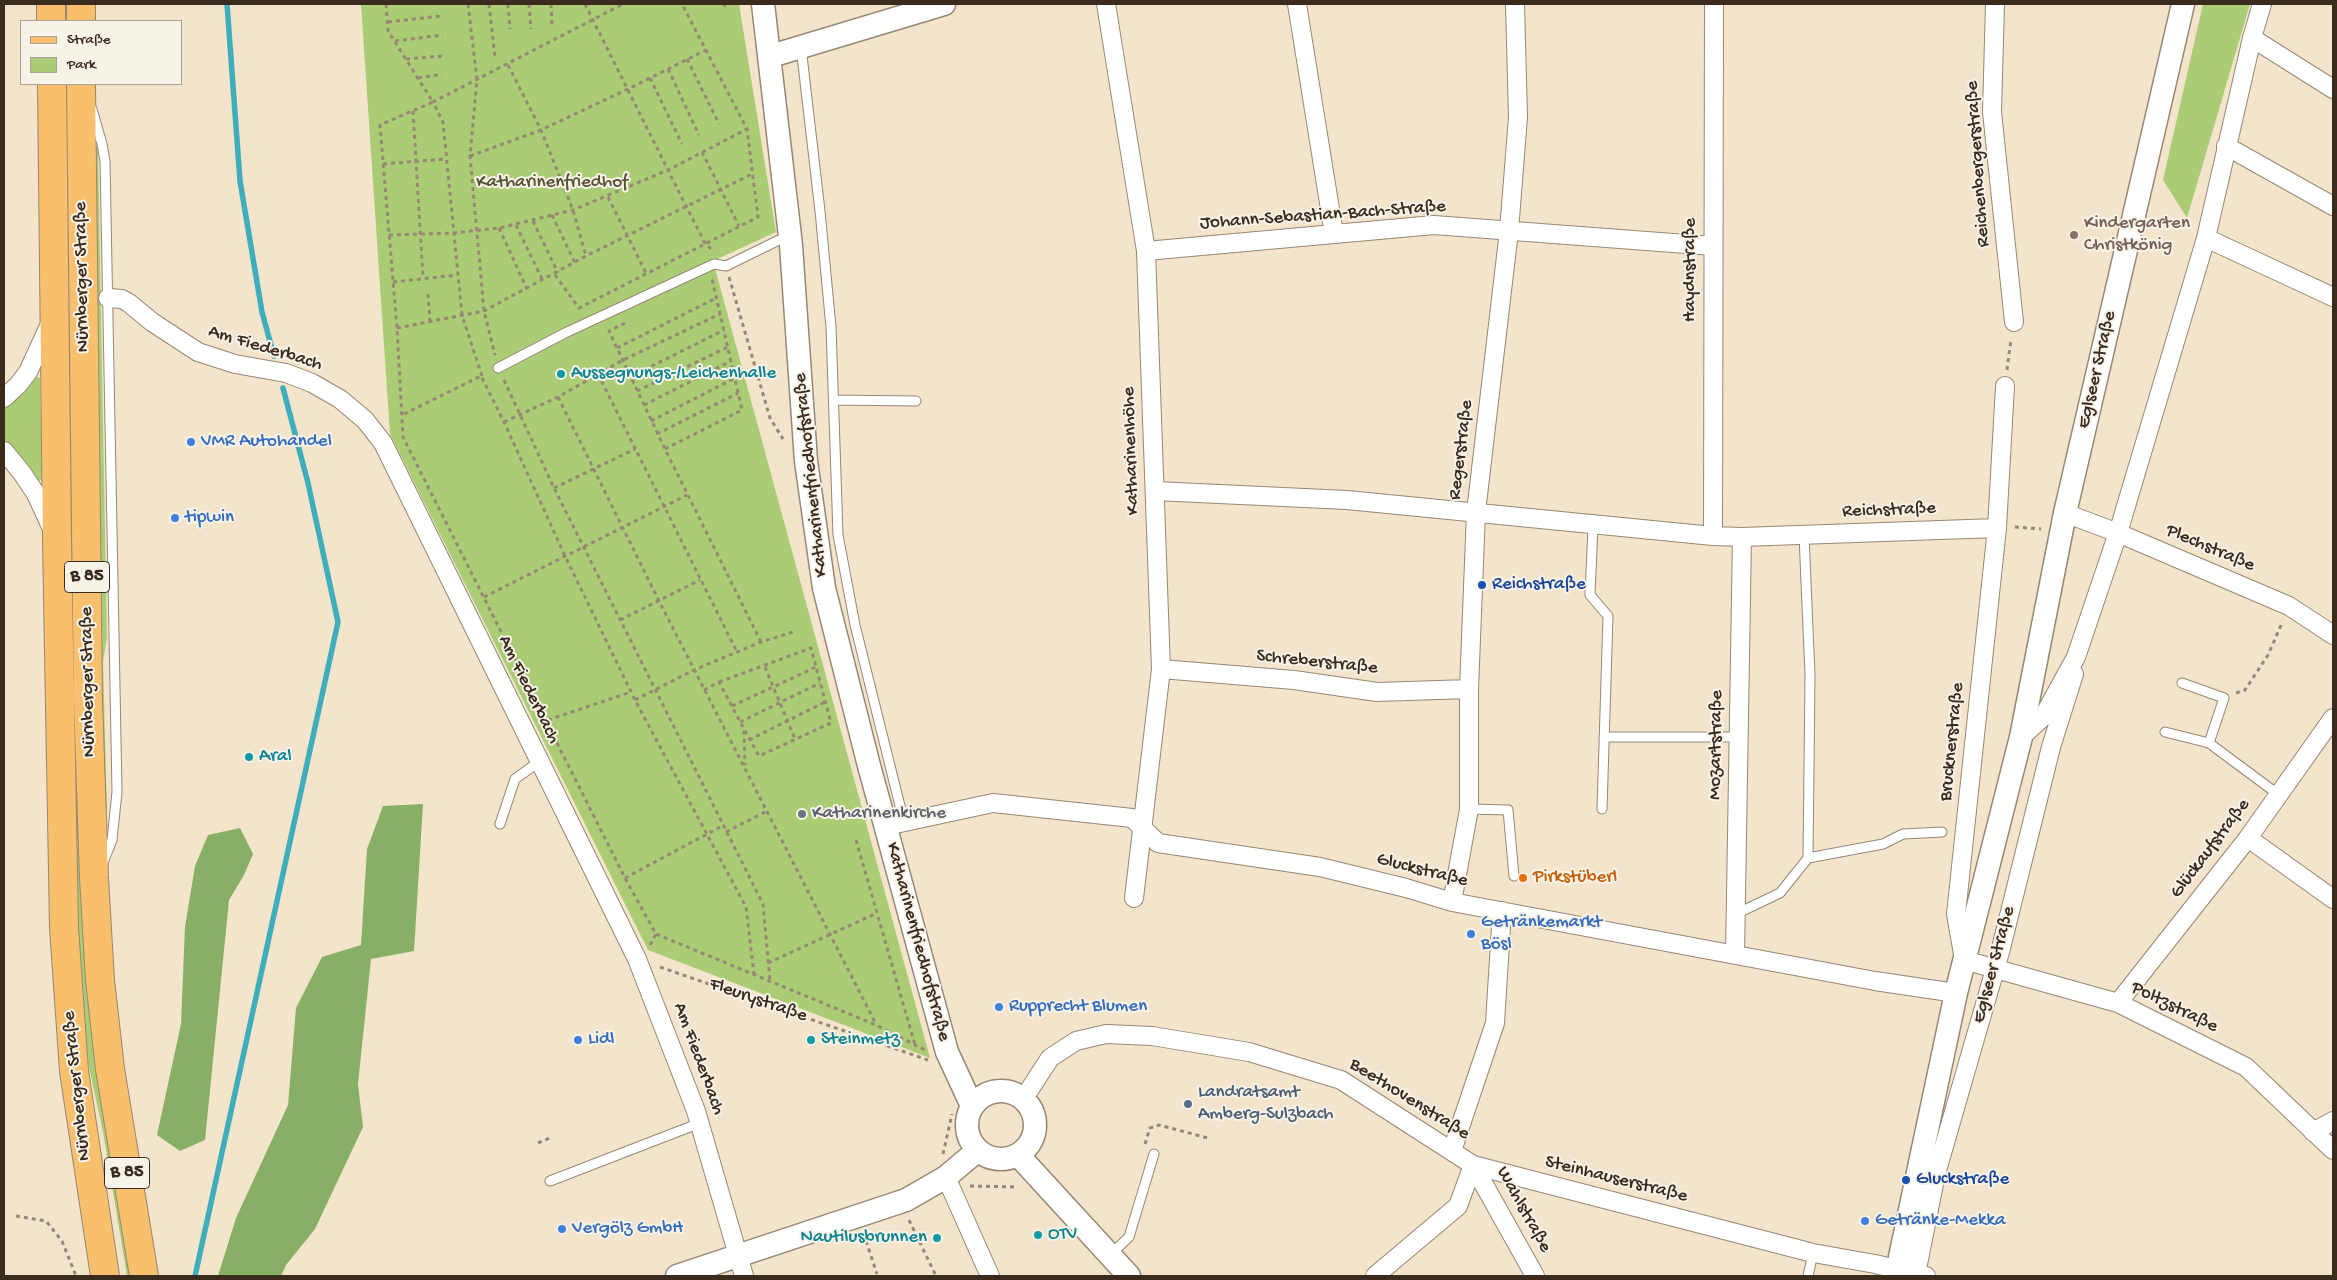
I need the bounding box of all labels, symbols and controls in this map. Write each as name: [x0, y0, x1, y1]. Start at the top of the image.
legend: [20, 20, 182, 85]
text: Straße: [67, 31, 111, 49]
text: Park: [67, 56, 96, 74]
street label: Reichenbergerstraße: [1962, 80, 1996, 248]
park label: Katharinenfriedhof: [476, 172, 628, 194]
street label: Johann-Sebastian-Bach-Straße: [1199, 196, 1447, 236]
street label: Nürnberger Straße: [70, 201, 96, 353]
place label: Kindergarten Christkönig: [2084, 213, 2190, 257]
street label: Haydnstraße: [1680, 218, 1702, 322]
marker: Kindergarten Christkönig: [2068, 229, 2080, 241]
street label: Eglseer Straße: [2073, 309, 2123, 431]
street label: Am Fiederbach: [205, 321, 325, 377]
place label: Aussegnungs-/Leichenhalle: [571, 363, 776, 385]
marker: Aussegnungs-/Leichenhalle: [555, 368, 567, 380]
street label: Katharinenfriedhofstraße: [790, 372, 834, 578]
street label: Katharinenhöhe: [1118, 386, 1146, 516]
street label: Regerstraße: [1445, 399, 1479, 501]
place label: VMR Autohandel: [201, 431, 332, 453]
marker: VMR Autohandel: [185, 436, 197, 448]
street label: Reichstraße: [1842, 498, 1936, 524]
place label: tipwin: [185, 507, 234, 529]
marker: tipwin: [169, 512, 181, 524]
street label: Plechstraße: [2162, 520, 2258, 578]
road number: B 85: [64, 562, 110, 592]
place label: Reichstraße: [1492, 574, 1586, 596]
marker: Reichstraße: [1476, 579, 1488, 591]
street label: Nürnberger Straße: [76, 606, 102, 758]
street label: Am Fiederbach: [492, 632, 564, 748]
street label: Schreberstraße: [1255, 645, 1379, 681]
street label: Brucknerstraße: [1935, 682, 1971, 802]
street label: Mozartstraße: [1705, 690, 1729, 800]
place label: Aral: [259, 746, 292, 768]
marker: Aral: [243, 751, 255, 763]
street label: Glückaufstraße: [2166, 795, 2256, 903]
place label: Katharinenkirche: [812, 803, 946, 825]
marker: Katharinenkirche: [796, 808, 808, 820]
street label: Katharinenfriedhofstraße: [879, 840, 955, 1044]
street label: Gluckstraße: [1374, 849, 1470, 893]
place label: Pirkstüberl: [1533, 867, 1617, 889]
marker: Pirkstüberl: [1517, 872, 1529, 884]
street label: Eglseer Straße: [1968, 904, 2022, 1026]
place label: Getränkemarkt Bösl: [1481, 912, 1602, 956]
marker: Getränkemarkt Bösl: [1465, 928, 1477, 940]
street label: Fleurystraße: [706, 974, 810, 1028]
street label: Poltzstraße: [2127, 977, 2221, 1039]
place label: Rupprecht Blumen: [1009, 996, 1147, 1018]
street label: Am Fiederbach: [667, 1000, 729, 1118]
marker: Rupprecht Blumen: [993, 1001, 1005, 1013]
street label: Nürnberger Straße: [59, 1010, 97, 1162]
place label: Lidl: [588, 1029, 614, 1051]
place label: Steinmetz: [821, 1029, 900, 1051]
marker: Lidl: [572, 1034, 584, 1046]
marker: Steinmetz: [805, 1034, 817, 1046]
street label: Beethovenstraße: [1345, 1054, 1473, 1146]
place label: Landratsamt Amberg-Sulzbach: [1198, 1082, 1334, 1126]
marker: Landratsamt Amberg-Sulzbach: [1182, 1098, 1194, 1110]
street label: Steinhauserstraße: [1542, 1151, 1690, 1209]
road number: B 85: [104, 1158, 150, 1188]
street label: Wahlstraße: [1490, 1163, 1556, 1257]
place label: Gluckstraße: [1916, 1169, 2009, 1191]
marker: Gluckstraße: [1900, 1174, 1912, 1186]
place label: Getränke-Mekka: [1875, 1210, 2006, 1232]
marker: Getränke-Mekka: [1859, 1215, 1871, 1227]
place label: Vergölz GmbH: [572, 1218, 683, 1240]
marker: Vergölz GmbH: [556, 1223, 568, 1235]
place label: OTV: [1048, 1224, 1077, 1246]
place label: Nautilusbrunnen: [801, 1227, 927, 1249]
marker: OTV: [1032, 1229, 1044, 1241]
marker: Nautilusbrunnen: [931, 1232, 943, 1244]

